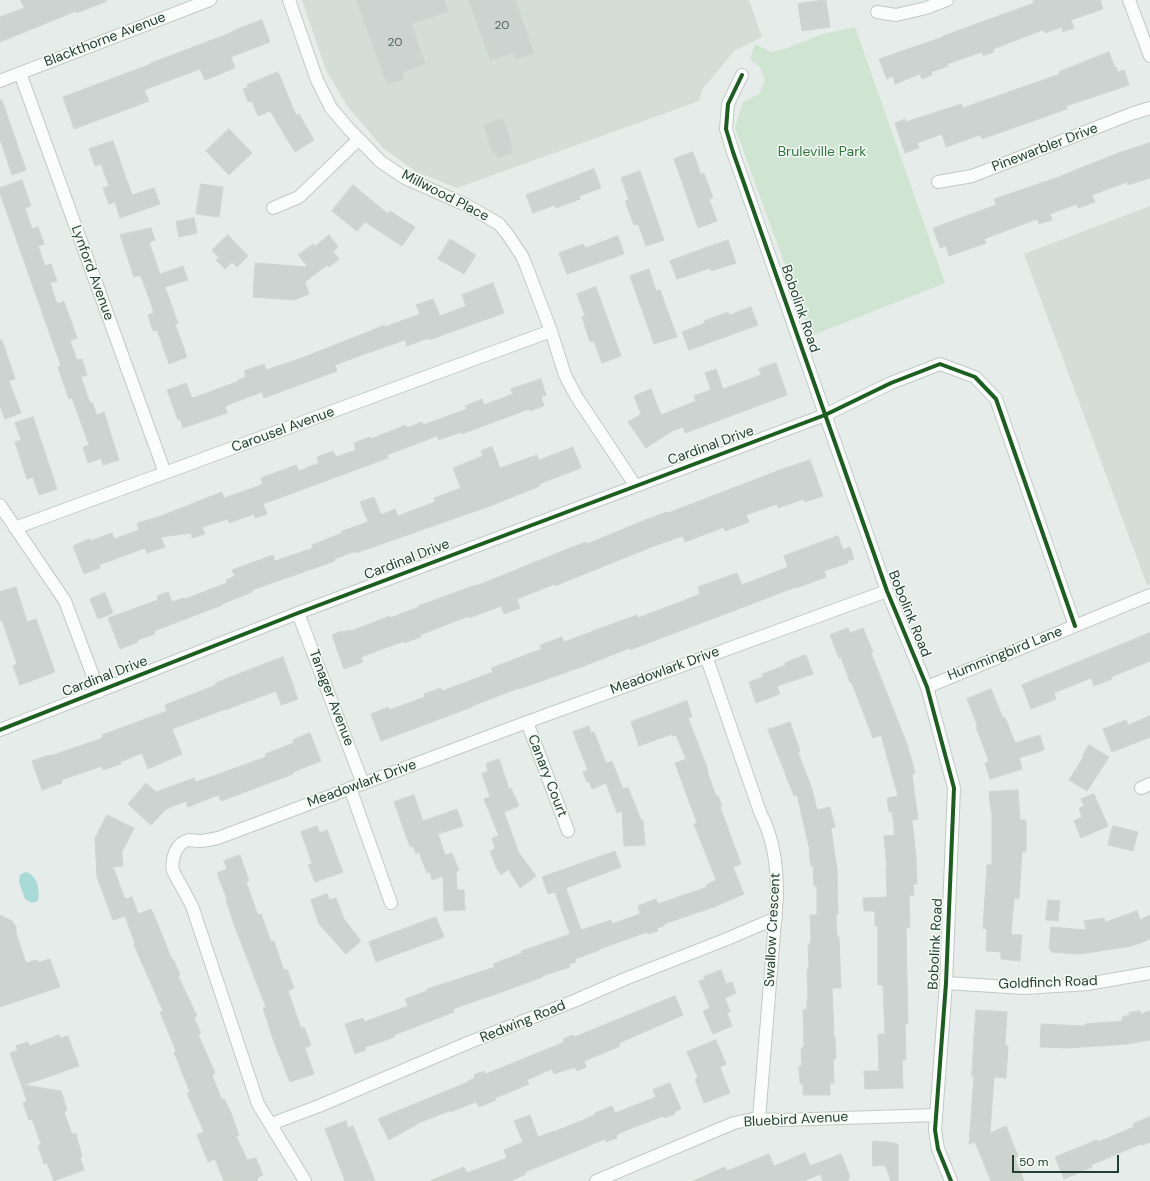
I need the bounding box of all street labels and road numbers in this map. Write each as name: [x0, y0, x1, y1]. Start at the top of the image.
street label: Blackthorne Avenue: [42, 9, 168, 71]
street label: Pinewarbler Drive: [990, 120, 1100, 176]
street label: Millwood Place: [399, 167, 491, 225]
street label: Lynford Avenue: [67, 223, 117, 323]
street label: Bobolink Road: [777, 263, 823, 355]
street label: Carousel Avenue: [229, 404, 337, 456]
street label: Cardinal Drive: [666, 423, 756, 469]
street label: Cardinal Drive: [362, 536, 452, 584]
street label: Bobolink Road: [884, 568, 934, 660]
street label: Hummingbird Lane: [945, 623, 1065, 685]
street label: Meadowlark Drive: [608, 643, 722, 699]
street label: Tanager Avenue: [305, 647, 357, 749]
street label: Cardinal Drive: [60, 653, 150, 701]
street label: Canary Court: [524, 732, 570, 820]
street label: Meadowlark Drive: [305, 756, 419, 812]
street label: Swallow Crescent: [762, 873, 784, 987]
street label: Bobolink Road: [925, 898, 947, 990]
street label: Goldfinch Road: [998, 973, 1098, 993]
street label: Redwing Road: [478, 997, 568, 1047]
street label: Bluebird Avenue: [743, 1109, 849, 1131]

